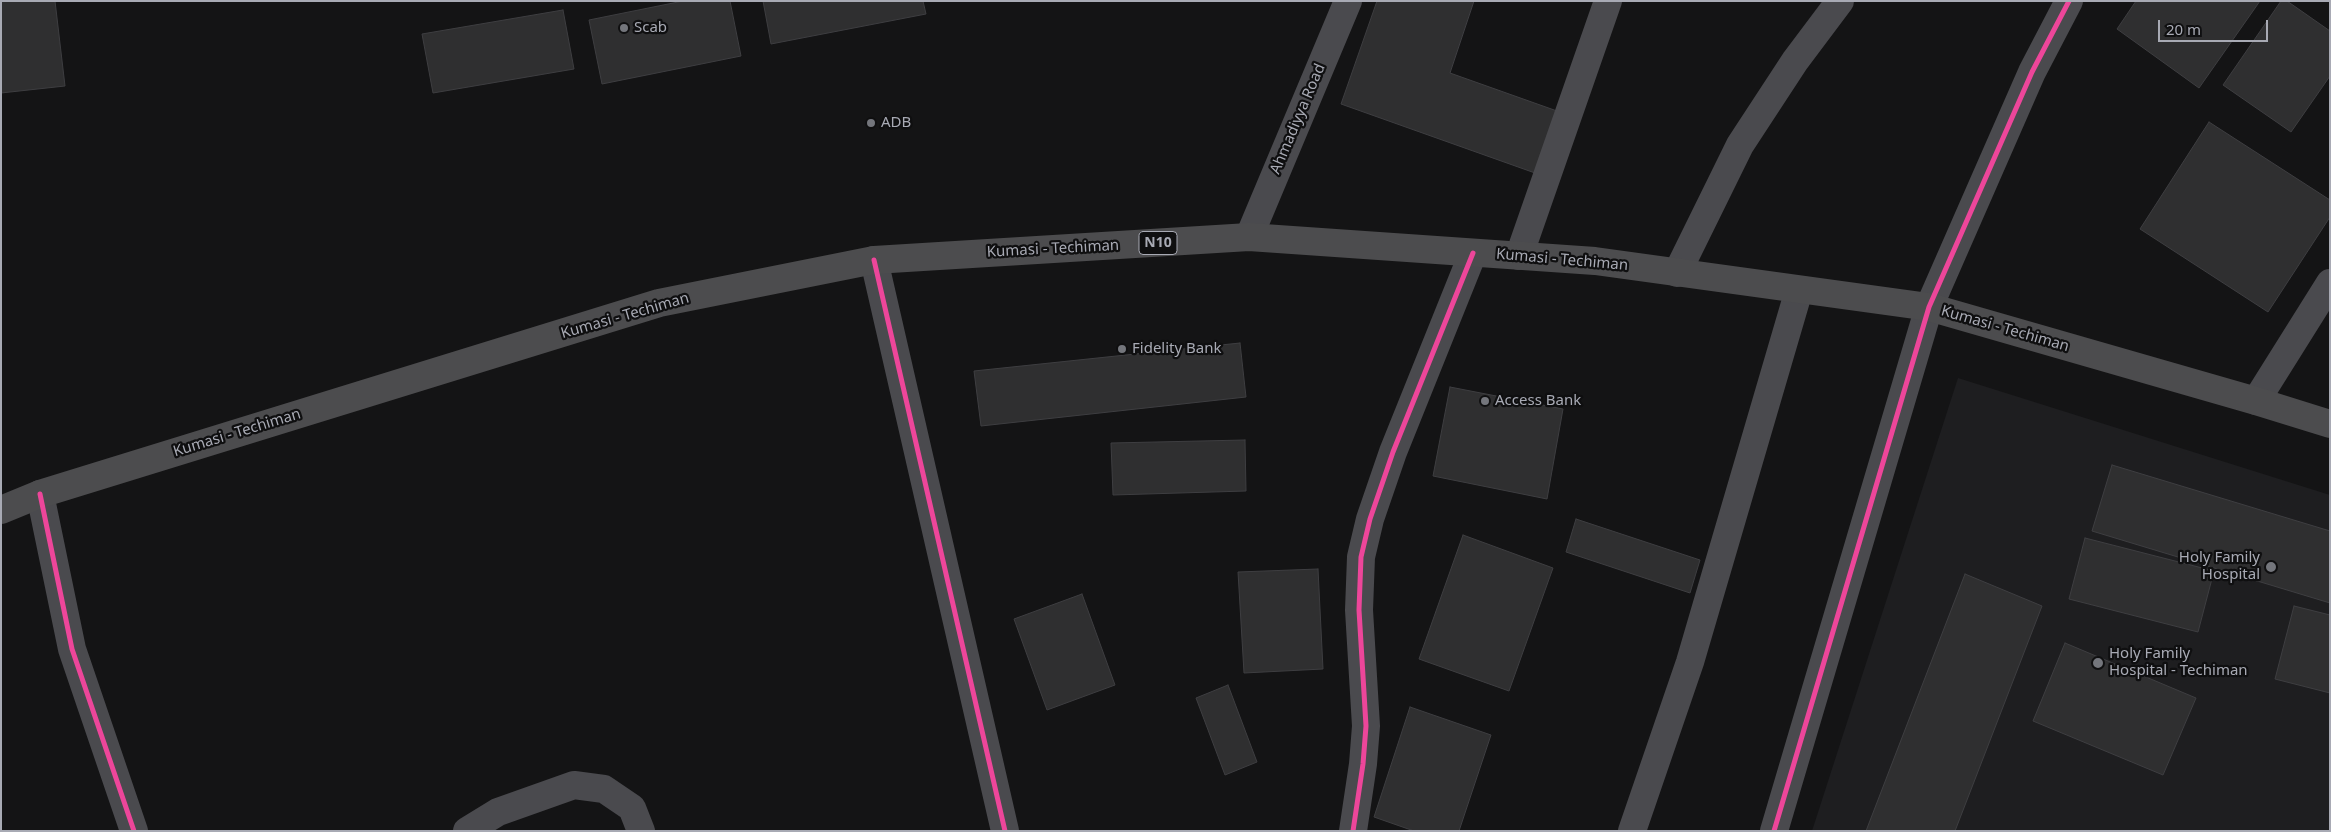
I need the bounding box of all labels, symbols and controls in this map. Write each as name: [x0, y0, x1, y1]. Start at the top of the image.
scale bar: [2161, 10, 2271, 42]
place label: Scab: [634, 19, 667, 37]
text: 20 m: [2166, 19, 2201, 39]
marker: Scab: [618, 22, 630, 34]
street label: Ahmadiyya Road: [1267, 61, 1329, 177]
place label: ADB: [881, 114, 911, 132]
marker: ADB: [865, 117, 877, 129]
road number: N10: [1139, 232, 1177, 254]
street label: Kumasi - Techiman: [986, 237, 1120, 261]
street label: Kumasi - Techiman: [1495, 245, 1629, 275]
street label: Kumasi - Techiman: [559, 289, 691, 343]
street label: Kumasi - Techiman: [1939, 302, 2071, 356]
place label: Fidelity Bank: [1132, 340, 1221, 358]
marker: Fidelity Bank: [1116, 343, 1128, 355]
place label: Access Bank: [1495, 392, 1581, 410]
marker: Access Bank: [1479, 395, 1491, 407]
street label: Kumasi - Techiman: [171, 405, 303, 461]
place label: Holy Family Hospital: [2179, 549, 2260, 584]
marker: Holy Family Hospital: [2264, 560, 2278, 574]
place label: Holy Family Hospital - Techiman: [2109, 645, 2248, 680]
marker: Holy Family Hospital - Techiman: [2091, 656, 2105, 670]

